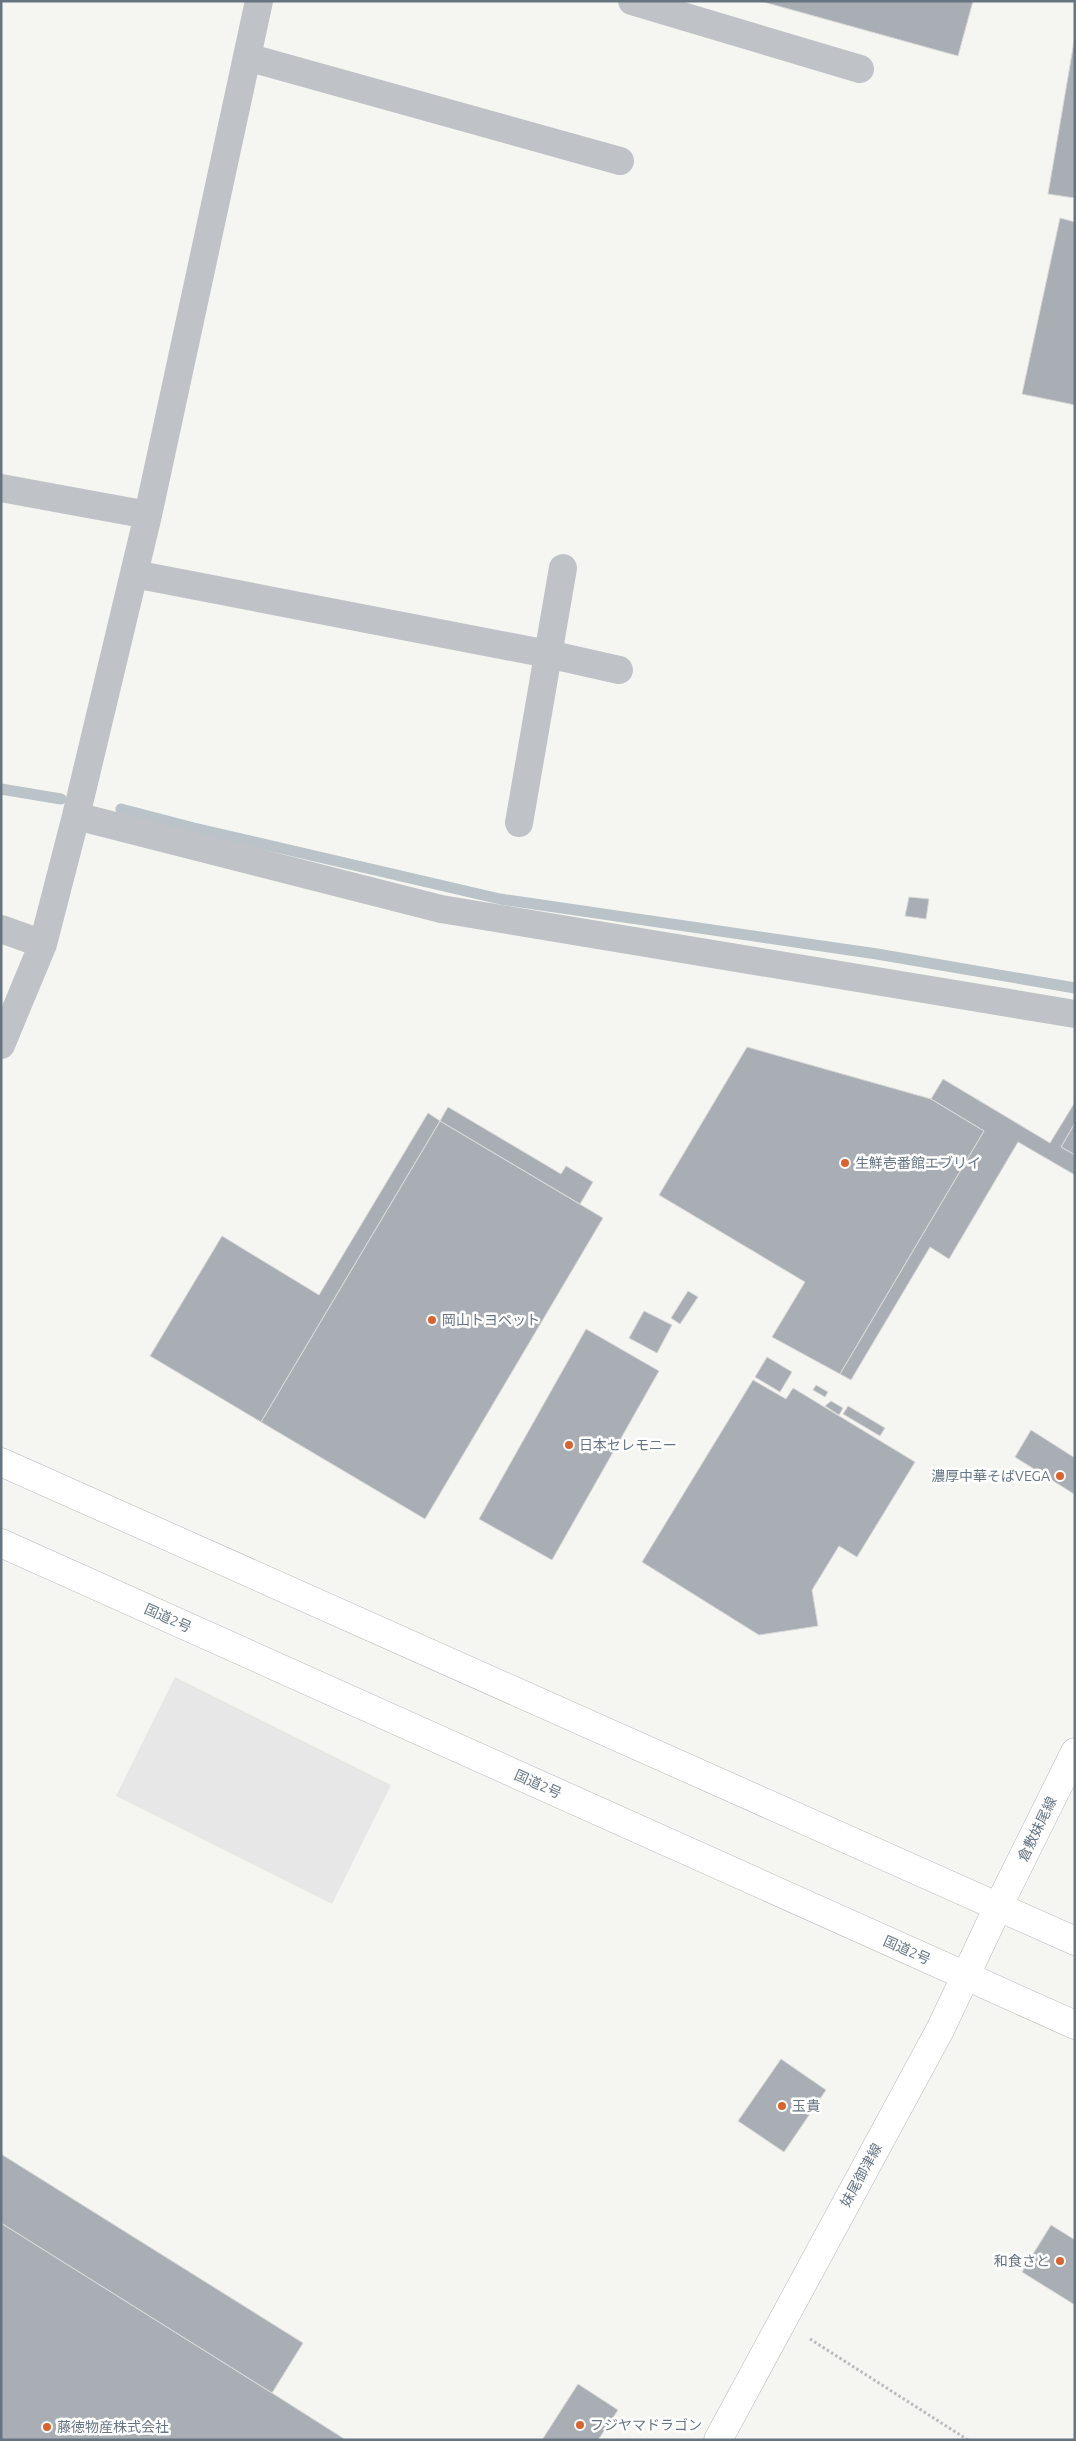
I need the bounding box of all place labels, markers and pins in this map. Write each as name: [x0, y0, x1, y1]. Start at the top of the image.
place label: 生鮮壱番館エブリイ: [855, 1155, 981, 1171]
marker: 生鮮壱番館エブリイ: [839, 1157, 851, 1169]
place label: 岡山トヨペット: [442, 1312, 540, 1328]
marker: 岡山トヨペット: [426, 1314, 438, 1326]
place label: 日本セレモニー: [579, 1437, 677, 1453]
marker: 日本セレモニー: [563, 1439, 575, 1451]
place label: 濃厚中華そばVEGA: [931, 1468, 1050, 1484]
marker: 濃厚中華そばVEGA: [1054, 1470, 1066, 1482]
place label: 玉貴: [792, 2098, 820, 2114]
marker: 玉貴: [776, 2100, 788, 2112]
place label: 和食さと: [994, 2253, 1050, 2269]
marker: 和食さと: [1054, 2255, 1066, 2267]
place label: フジヤマドラゴン: [590, 2417, 702, 2433]
place label: 藤徳物産株式会社: [57, 2419, 169, 2435]
marker: フジヤマドラゴン: [574, 2419, 586, 2431]
marker: 藤徳物産株式会社: [41, 2421, 53, 2433]

